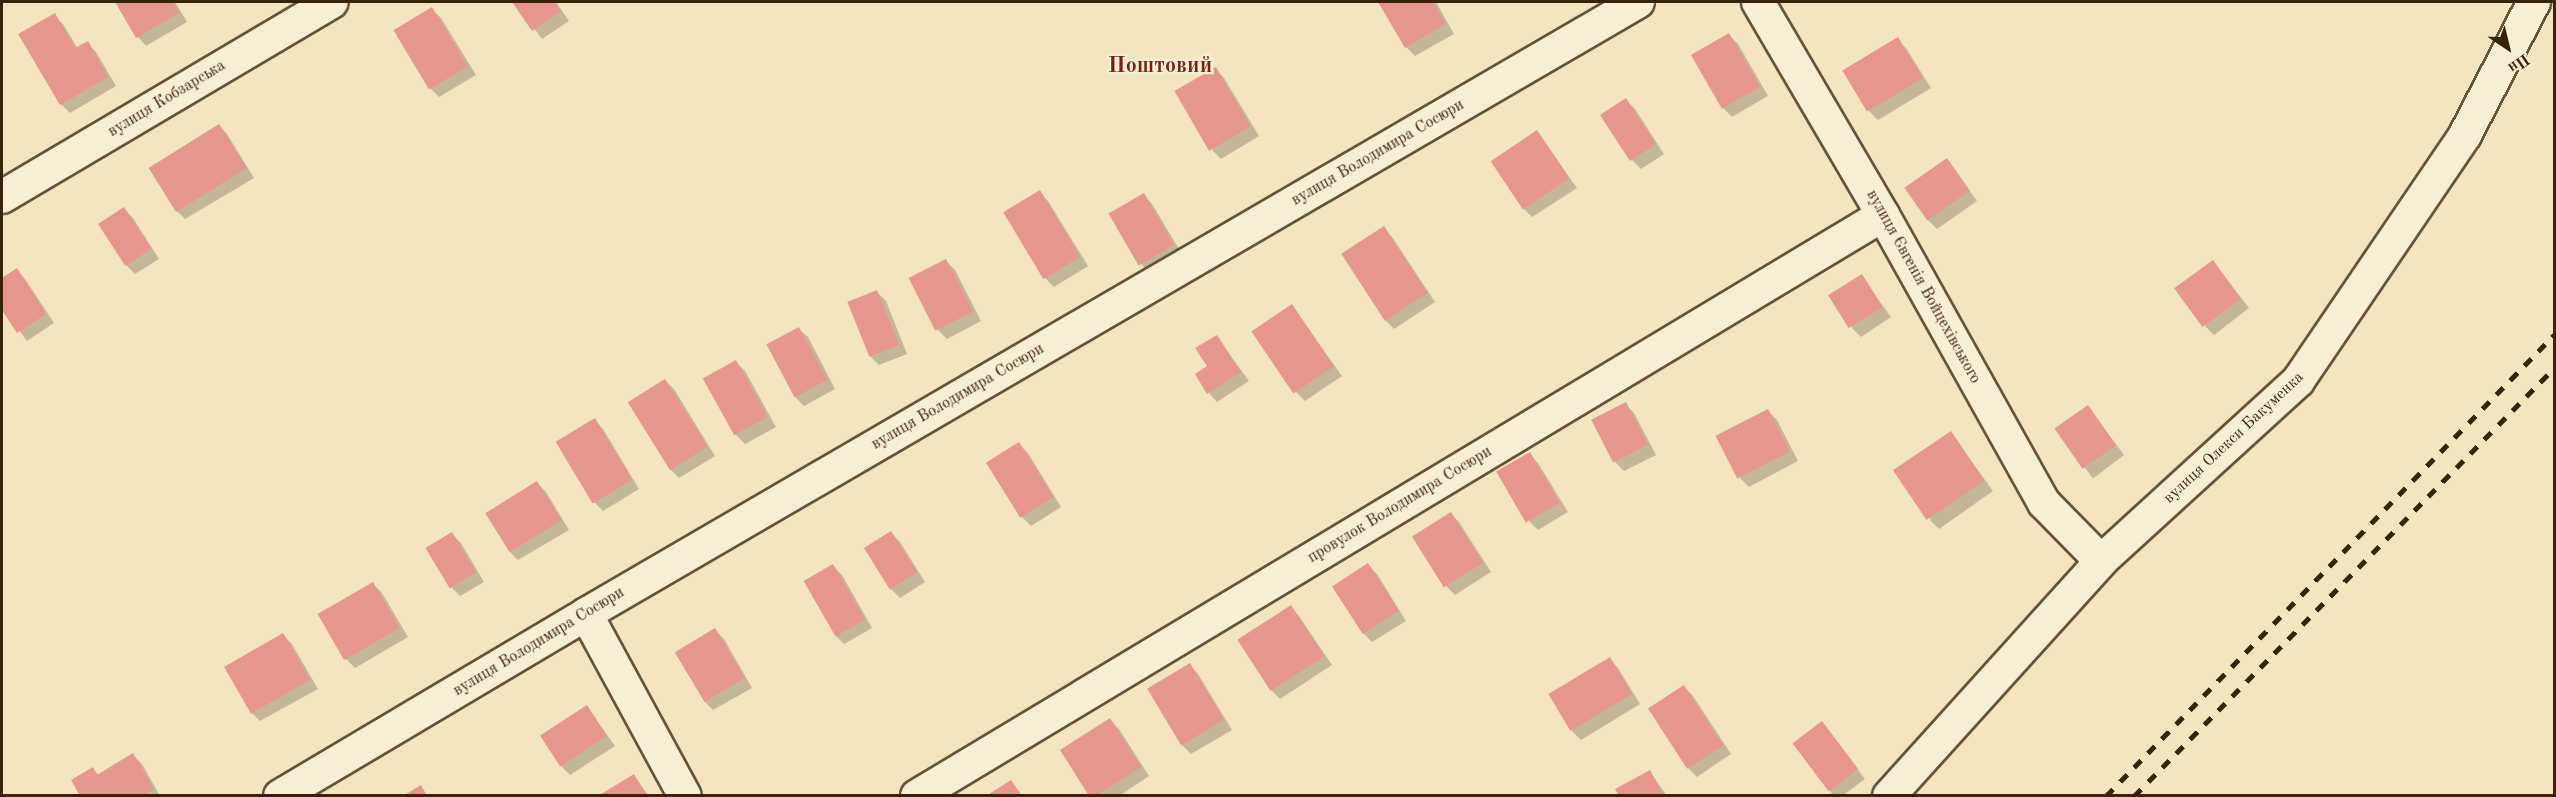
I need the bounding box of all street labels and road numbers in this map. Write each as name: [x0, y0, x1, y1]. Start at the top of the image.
street label: вулиця Кобзарська: [105, 56, 229, 142]
street label: вулиця Володимира Сосюри: [1288, 96, 1468, 210]
street label: вулиця Євгенія Войцехівського: [1862, 187, 1984, 387]
street label: вулиця Володимира Сосюри: [868, 340, 1048, 454]
street label: вулиця Олекси Бакуменка: [2160, 368, 2308, 508]
street label: провулок Володимира Сосюри: [1304, 442, 1496, 568]
street label: вулиця Володимира Сосюри: [450, 583, 628, 701]

